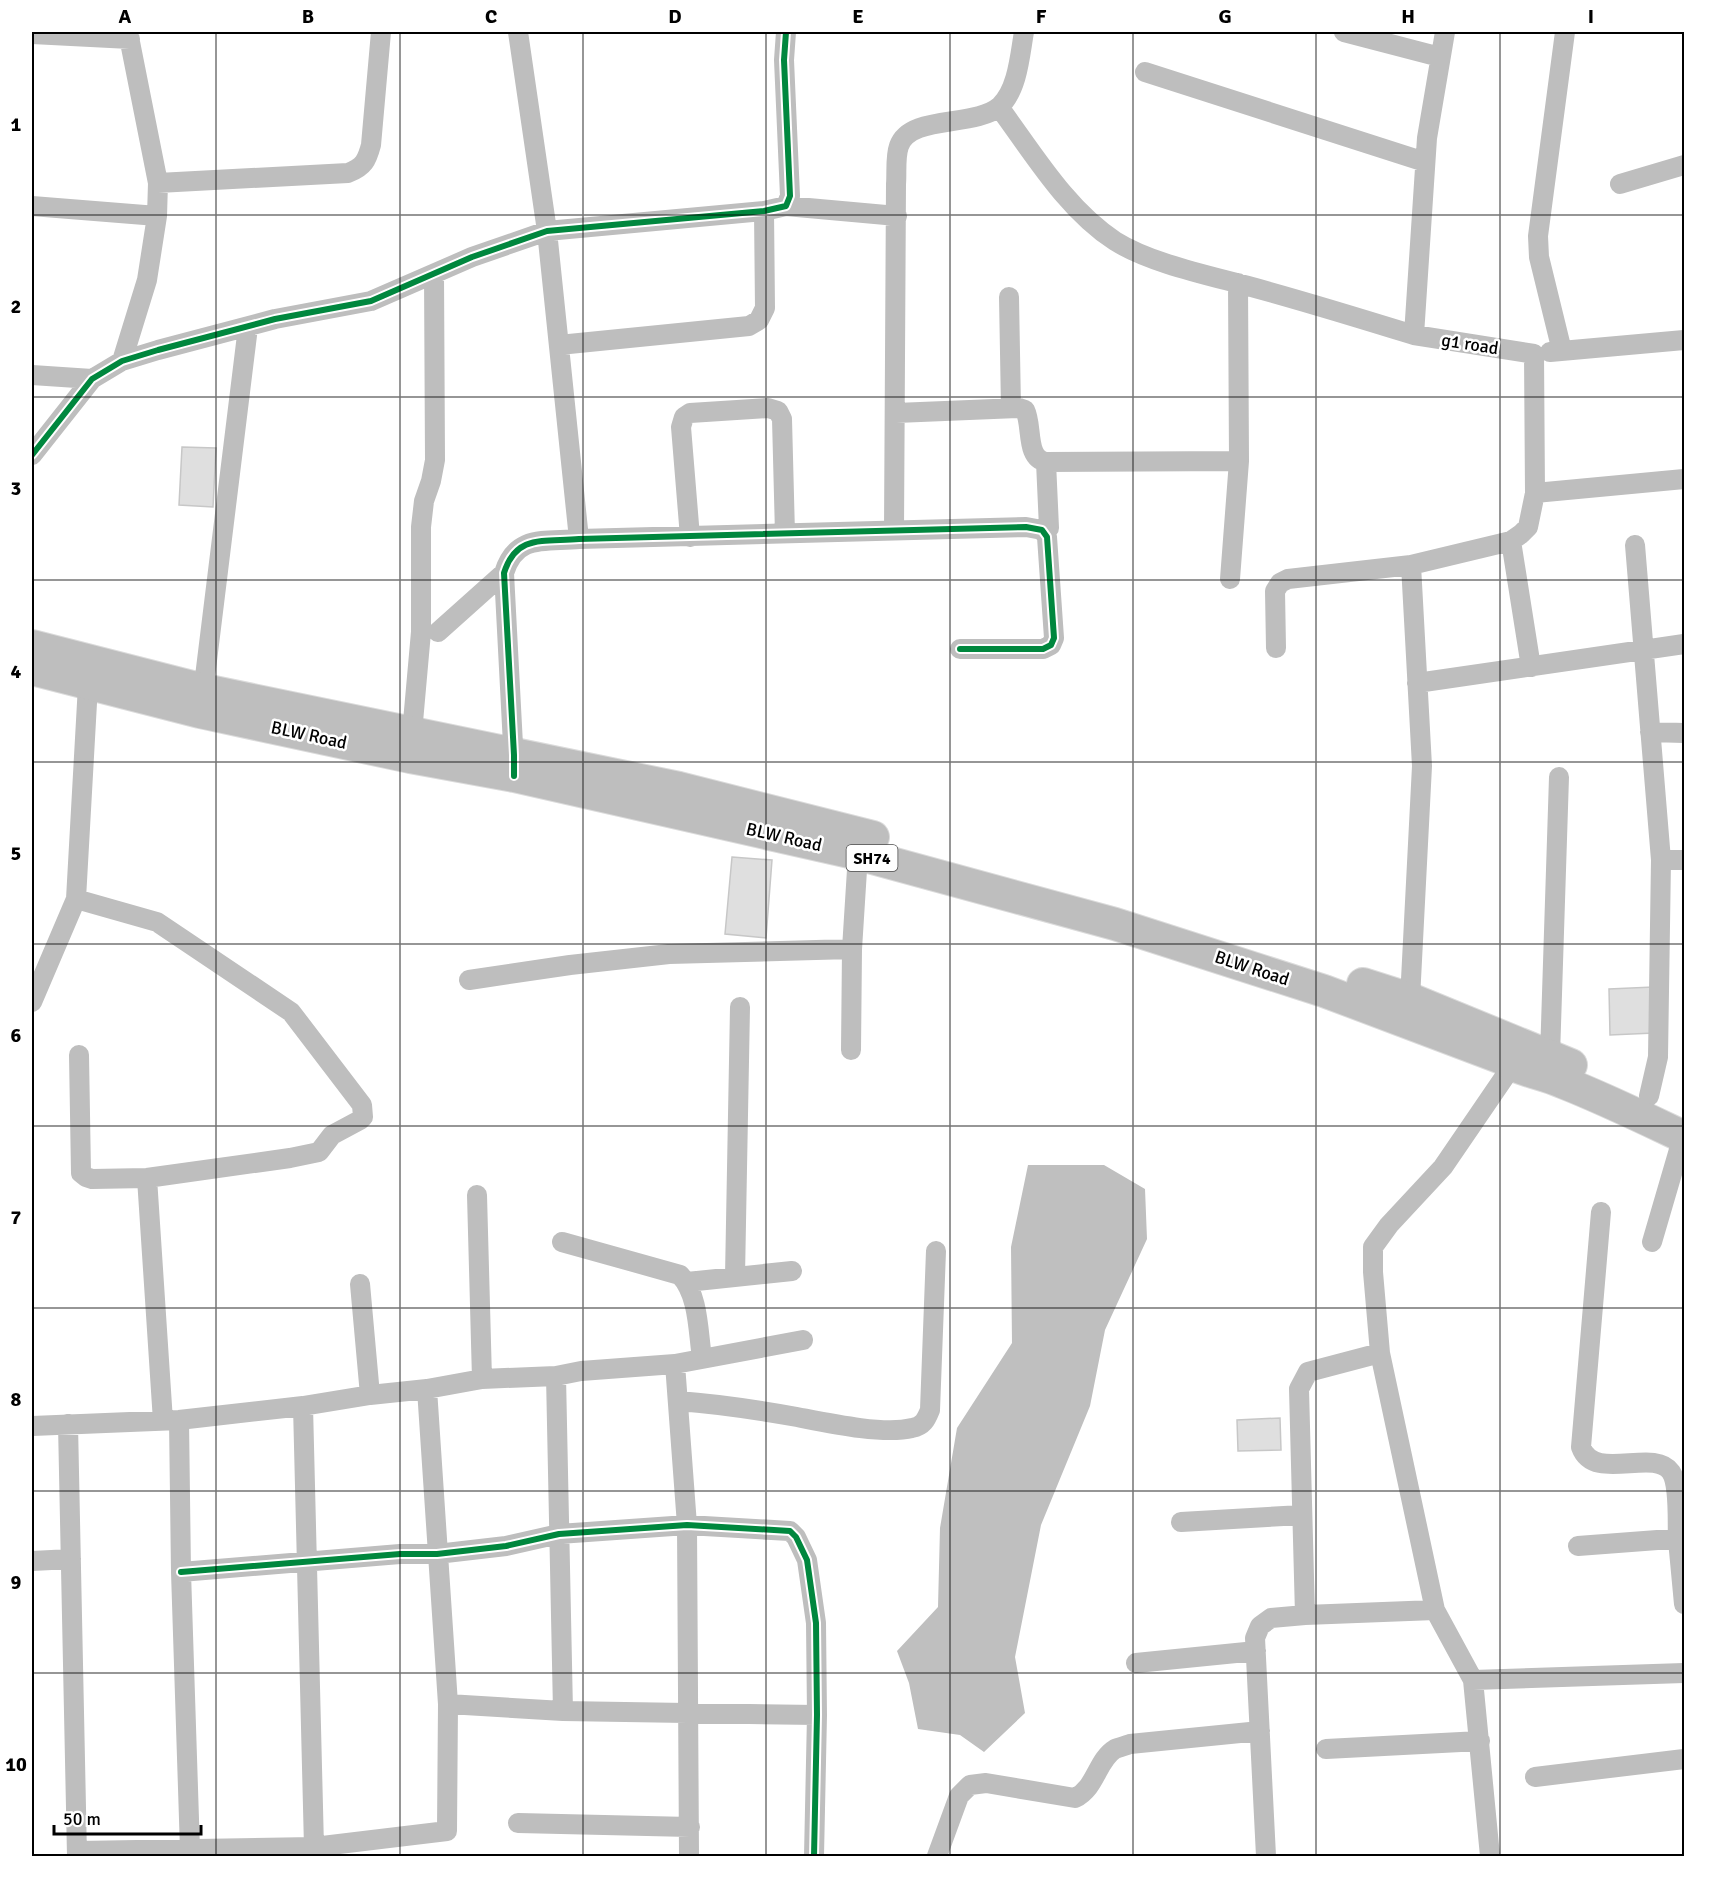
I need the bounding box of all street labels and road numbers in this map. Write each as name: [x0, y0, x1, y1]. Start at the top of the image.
street label: g1 road: [1440, 329, 1500, 359]
street label: BLW Road: [269, 716, 349, 754]
street label: BLW Road: [744, 818, 824, 856]
road number: SH74: [846, 845, 898, 871]
street label: BLW Road: [1212, 946, 1292, 990]

